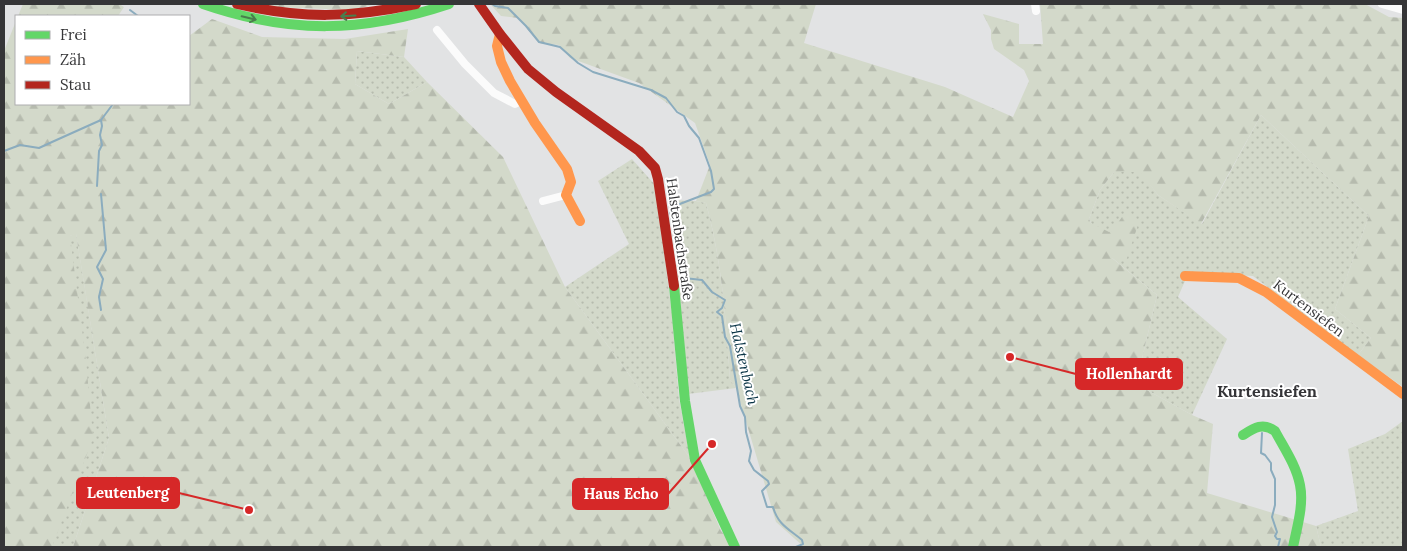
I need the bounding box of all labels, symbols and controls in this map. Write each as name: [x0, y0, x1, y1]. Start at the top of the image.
one-way arrow: [340, 11, 356, 20]
one-way arrow: [241, 14, 257, 23]
legend: [15, 15, 190, 105]
text: Frei: [60, 25, 87, 44]
text: Zäh: [60, 50, 86, 69]
text: Stau: [60, 75, 91, 94]
street label: Halstenbachstraße: [663, 177, 698, 302]
street label: Kurtensiefen: [1270, 275, 1348, 341]
water label: Halstenbach: [726, 321, 763, 407]
callout: Hollenhardt: [1076, 359, 1182, 389]
text: Hollenhardt: [1086, 364, 1173, 383]
district label: Kurtensiefen: [1217, 381, 1317, 401]
callout: Leutenberg: [77, 478, 179, 508]
callout: Haus Echo: [573, 479, 668, 509]
text: Leutenberg: [87, 483, 170, 502]
text: Haus Echo: [583, 484, 659, 503]

